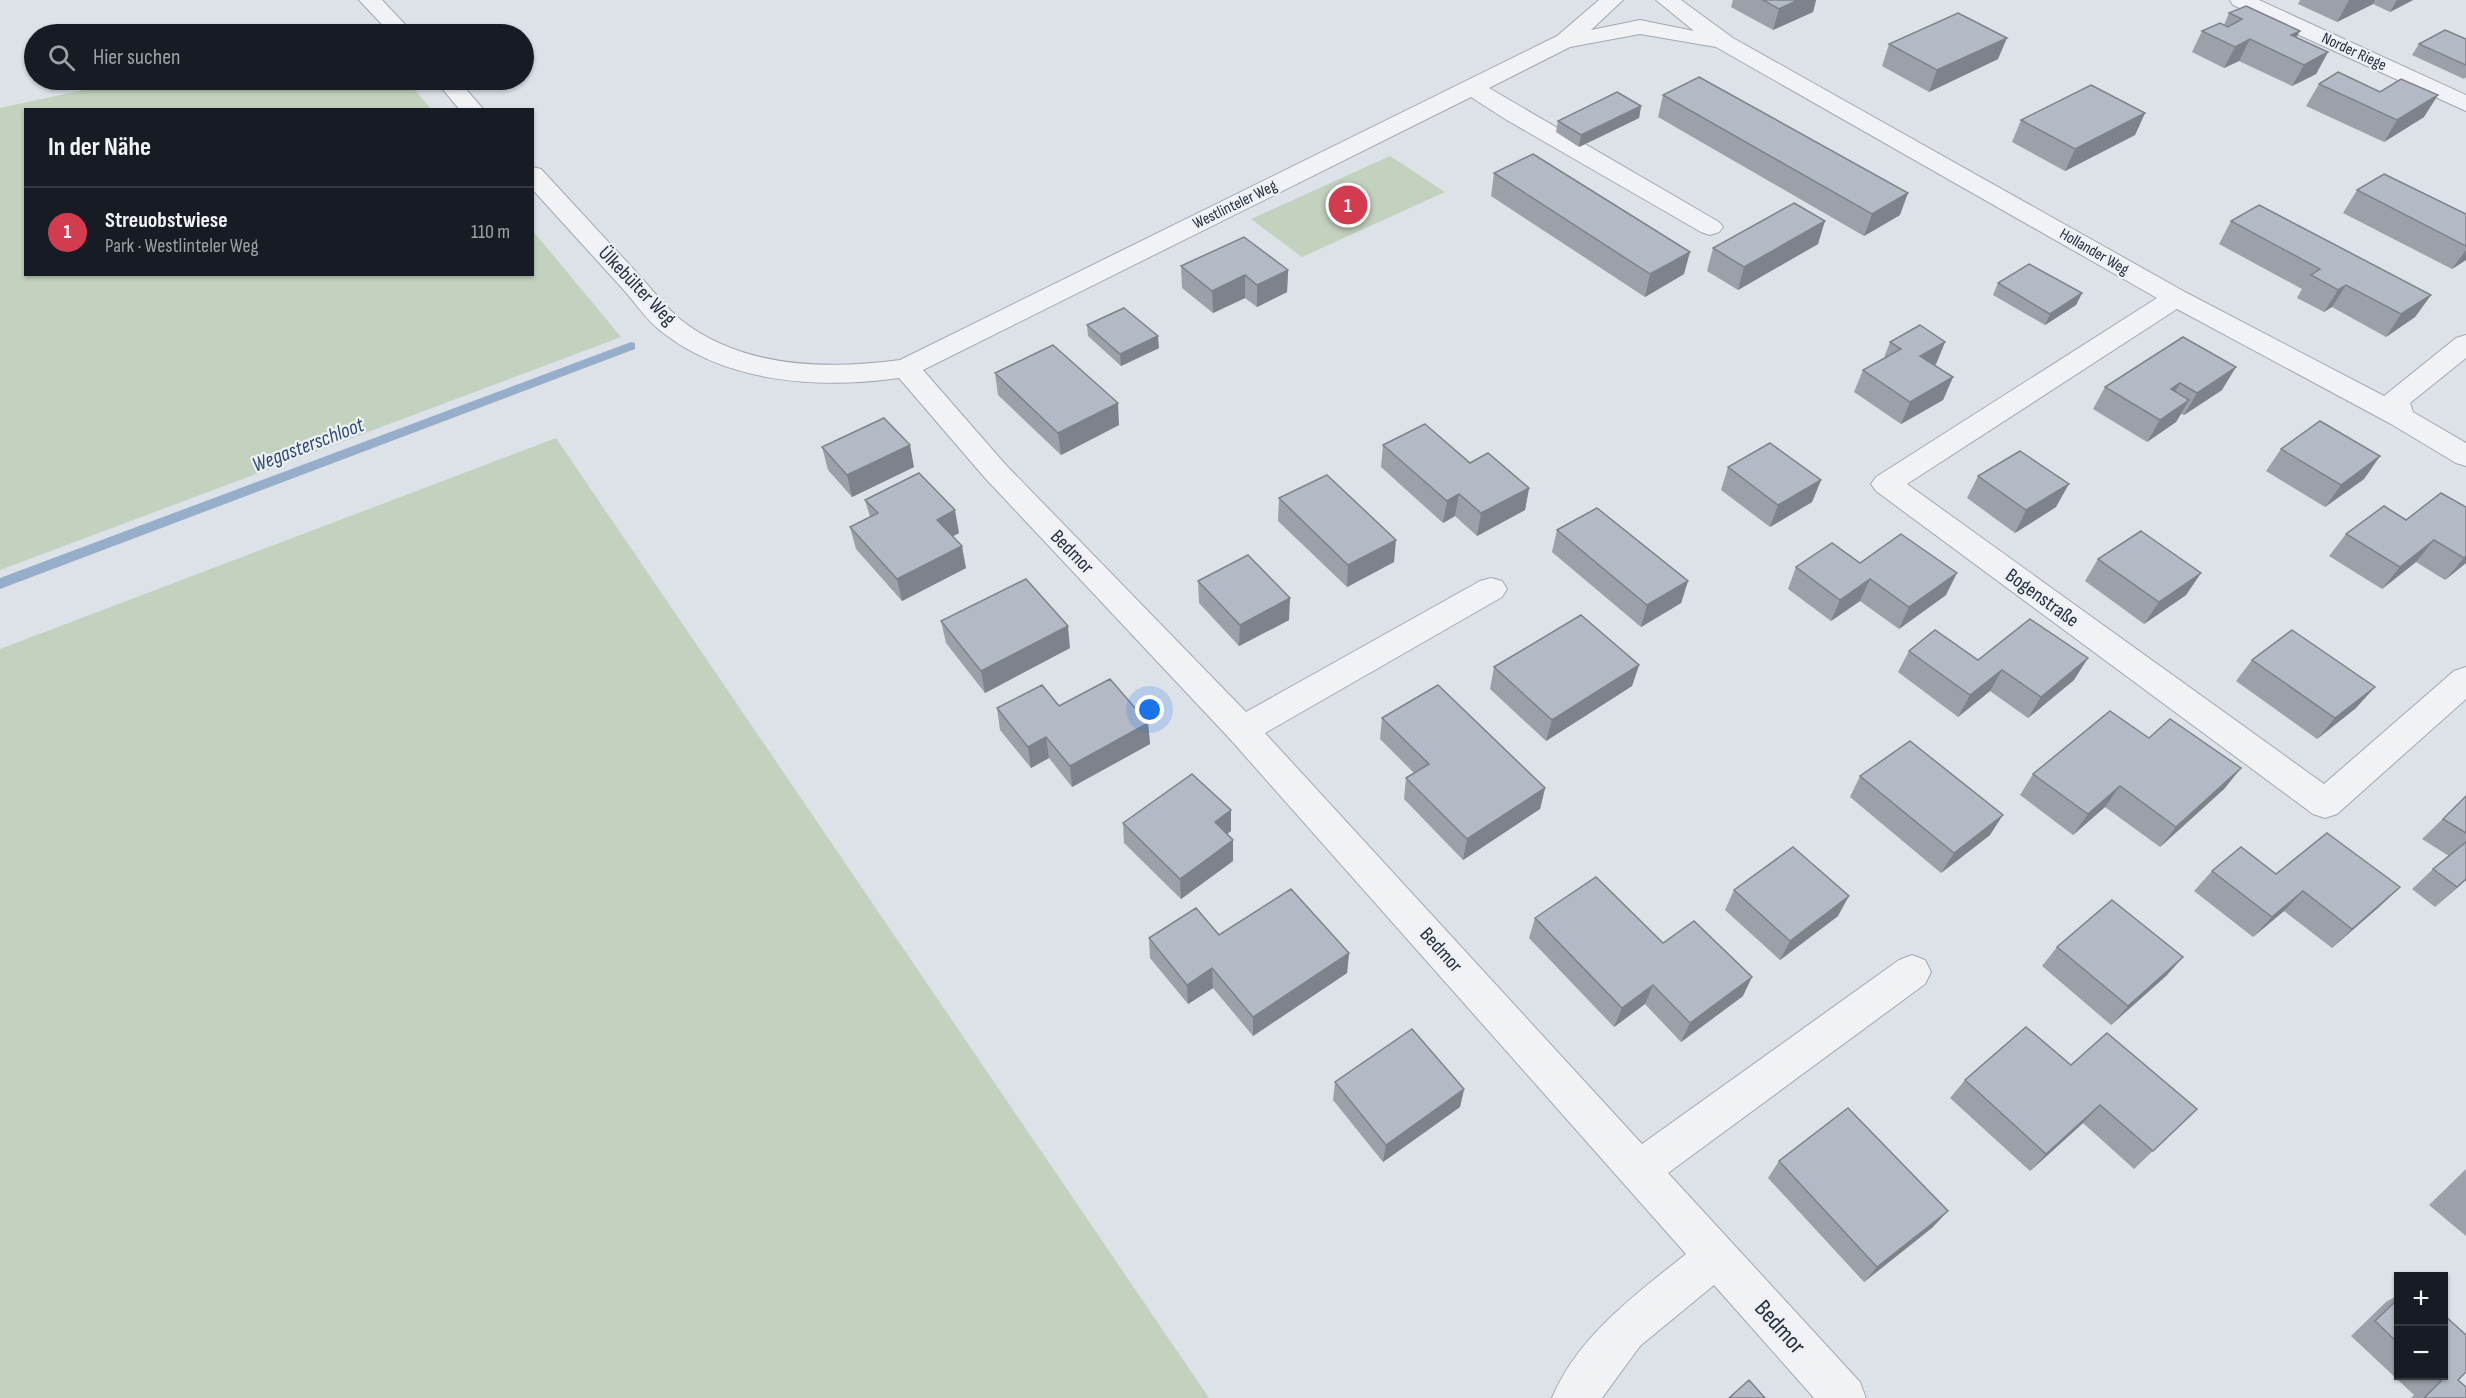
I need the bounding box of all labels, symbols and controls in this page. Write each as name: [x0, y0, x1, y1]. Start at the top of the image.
search box: [24, 24, 534, 90]
street label: Norder Riege: [2319, 29, 2389, 75]
icon: search: [45, 41, 78, 74]
text: Hier suchen: [93, 44, 181, 71]
text: In der Nähe: [48, 132, 151, 163]
street label: Westlinteler Weg: [1190, 176, 1280, 234]
pin: 1: [1328, 182, 1368, 228]
text: Streuobstwiese: [105, 207, 228, 234]
text: 1: [64, 220, 71, 244]
text: 110 m: [471, 220, 510, 244]
street label: Hollander Weg: [2056, 225, 2132, 279]
text: Park · Westlinteler Weg: [105, 234, 259, 258]
street label: Ülkebülter Weg: [593, 241, 681, 331]
water label: Wegasterschloot: [249, 412, 368, 478]
street label: Bedmor: [1045, 525, 1099, 579]
street label: Bogenstraße: [2001, 563, 2083, 633]
your location: [1135, 695, 1164, 724]
street label: Bedmor: [1415, 923, 1468, 978]
map controls: [2394, 1272, 2448, 1380]
button: +: [2394, 1272, 2448, 1326]
street label: Bedmor: [1748, 1294, 1812, 1360]
button: −: [2394, 1326, 2448, 1380]

